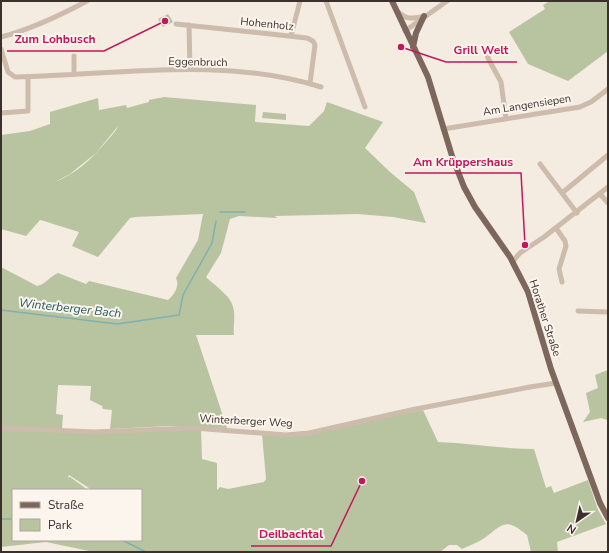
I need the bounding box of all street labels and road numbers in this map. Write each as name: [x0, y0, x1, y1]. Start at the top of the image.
street label: Hohenholz: [240, 14, 294, 34]
street label: Eggenbruch: [168, 54, 228, 70]
street label: Am Langensiepen: [482, 91, 572, 119]
street label: Horather Straße: [526, 278, 565, 358]
street label: Winterberger Weg: [199, 411, 293, 431]

